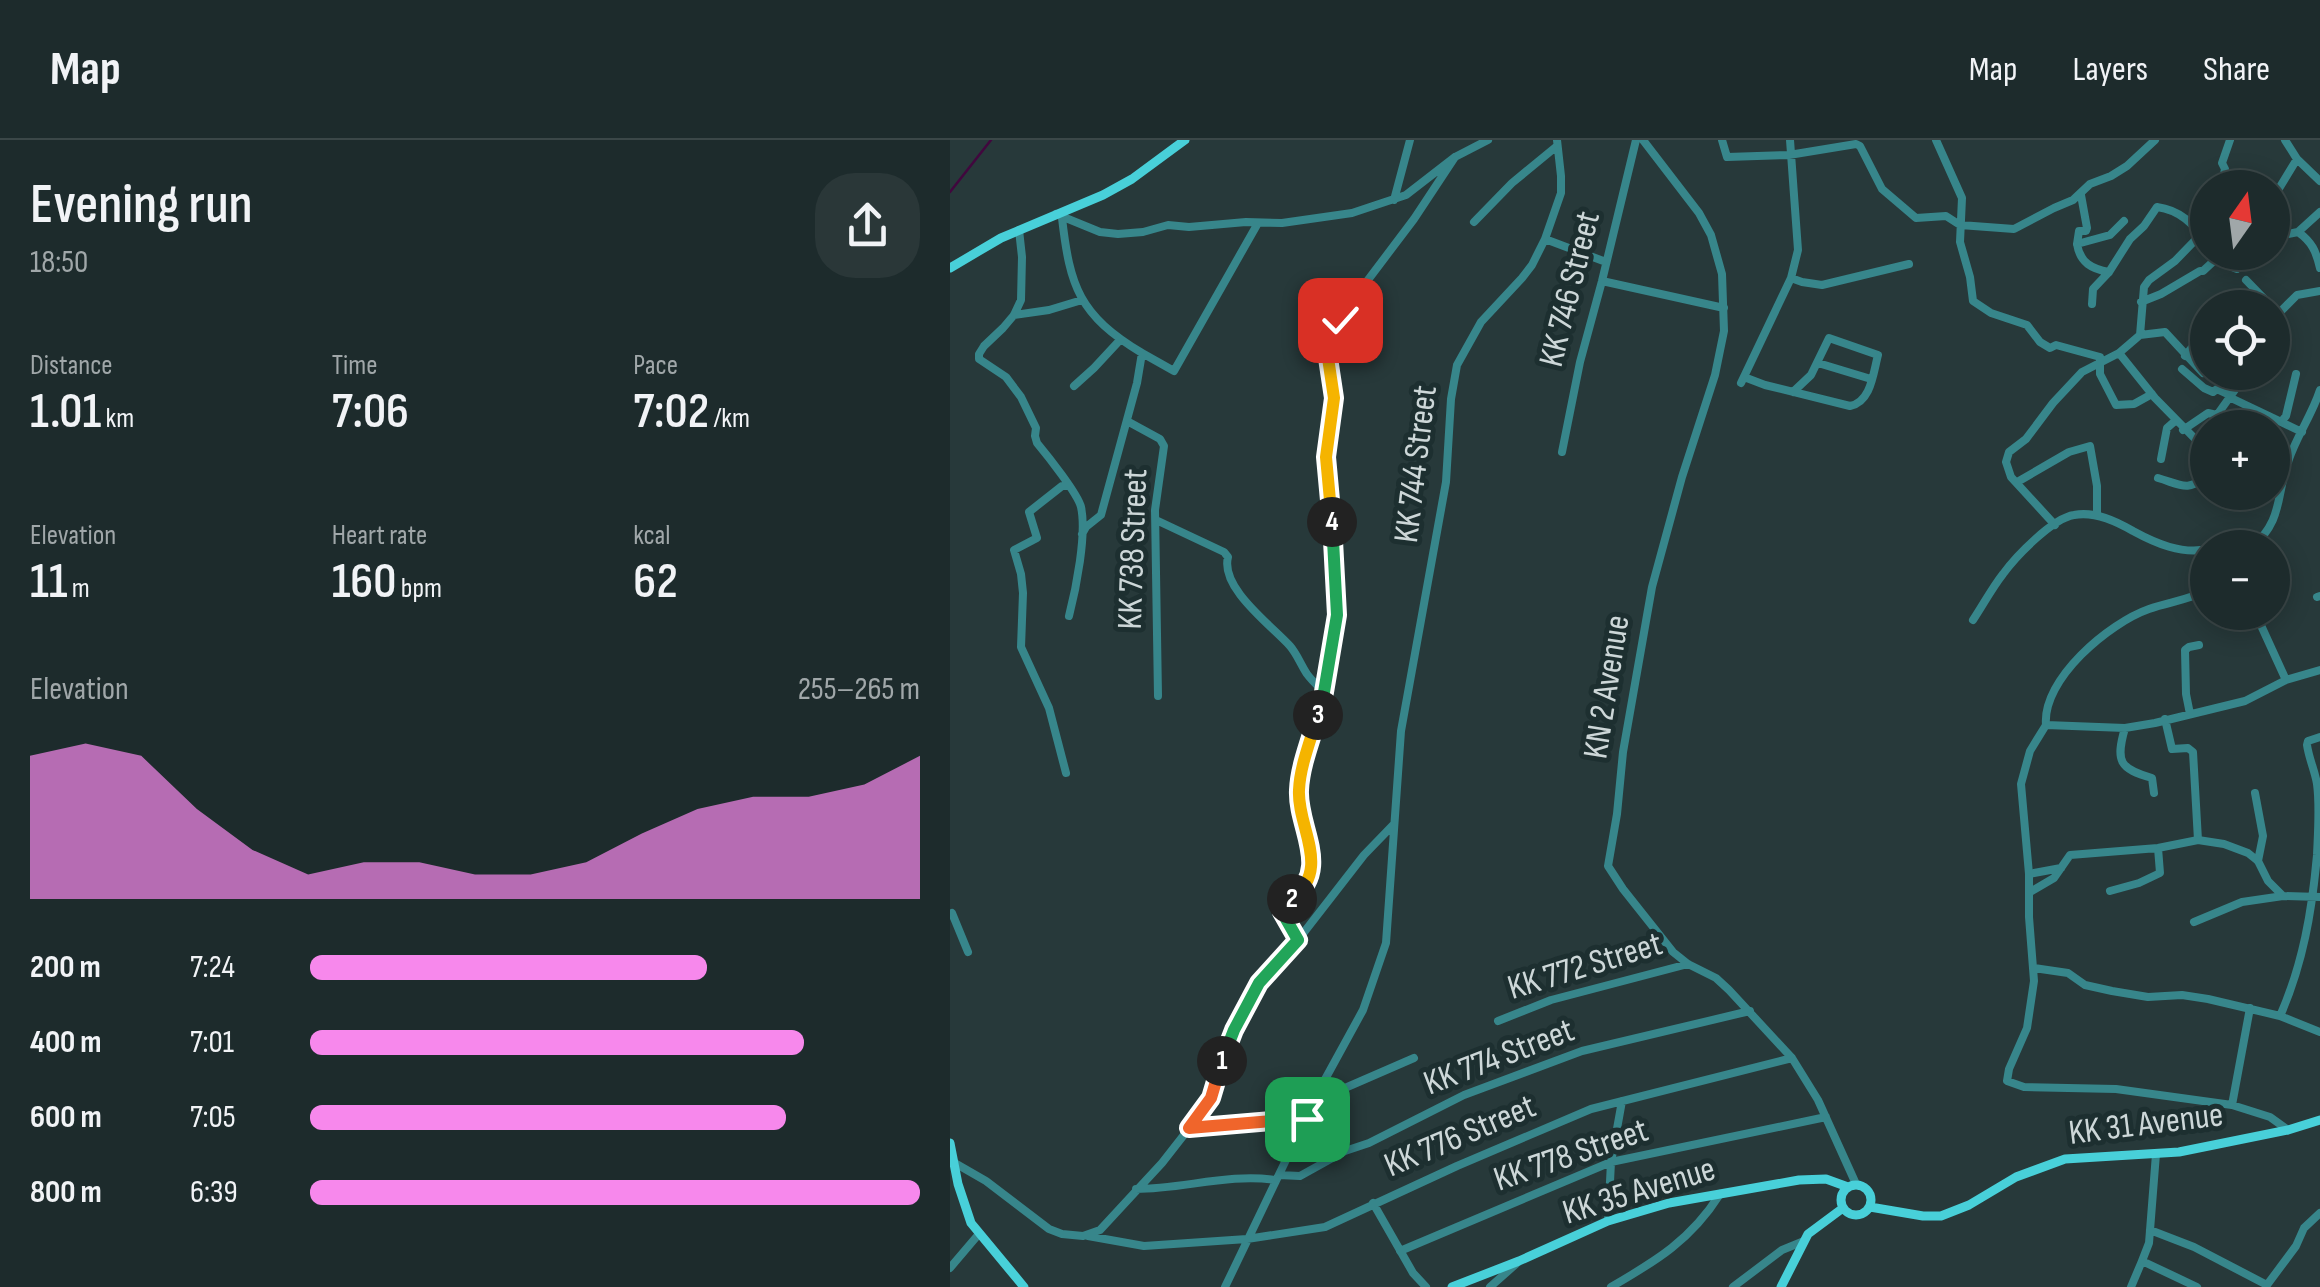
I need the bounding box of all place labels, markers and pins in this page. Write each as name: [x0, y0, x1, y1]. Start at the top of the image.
pin: [1298, 278, 1383, 363]
pin: 4: [1307, 497, 1357, 547]
pin: 3: [1293, 690, 1343, 740]
pin: 2: [1267, 874, 1317, 924]
pin: 1: [1197, 1036, 1247, 1086]
pin: [1265, 1077, 1350, 1162]

